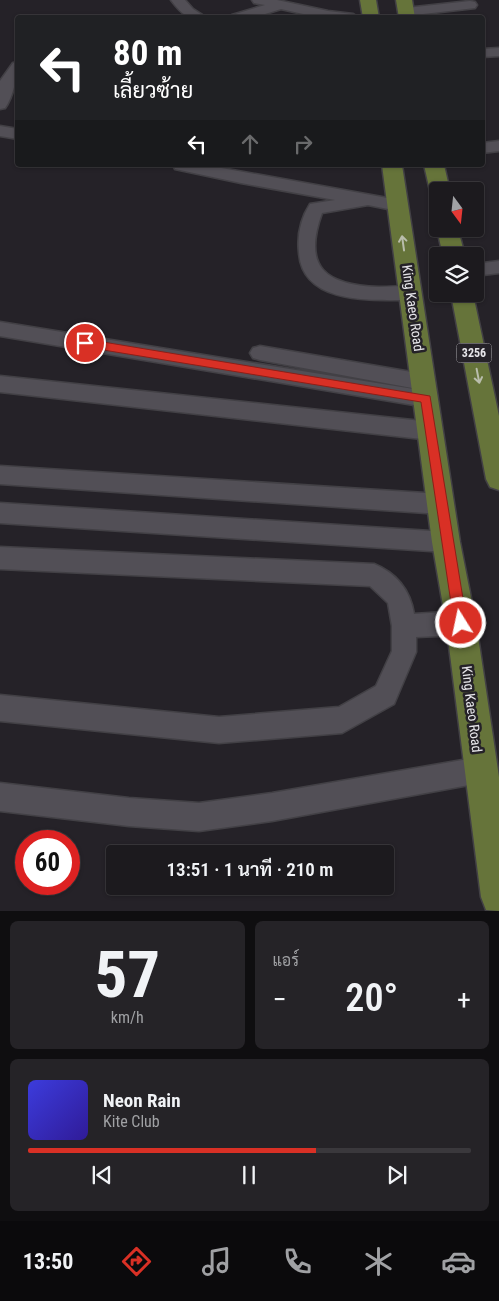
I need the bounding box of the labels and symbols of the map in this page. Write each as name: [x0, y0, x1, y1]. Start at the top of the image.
north arrow: [429, 182, 484, 238]
one-way arrow: [398, 235, 408, 251]
street label: King Kaeo Road: [399, 264, 427, 352]
pin: [64, 322, 106, 364]
road number: 3256: [456, 343, 492, 362]
one-way arrow: [474, 367, 483, 383]
position arrow: [434, 596, 486, 648]
street label: King Kaeo Road: [459, 665, 485, 753]
speed limit sign: 60: [15, 830, 80, 895]

